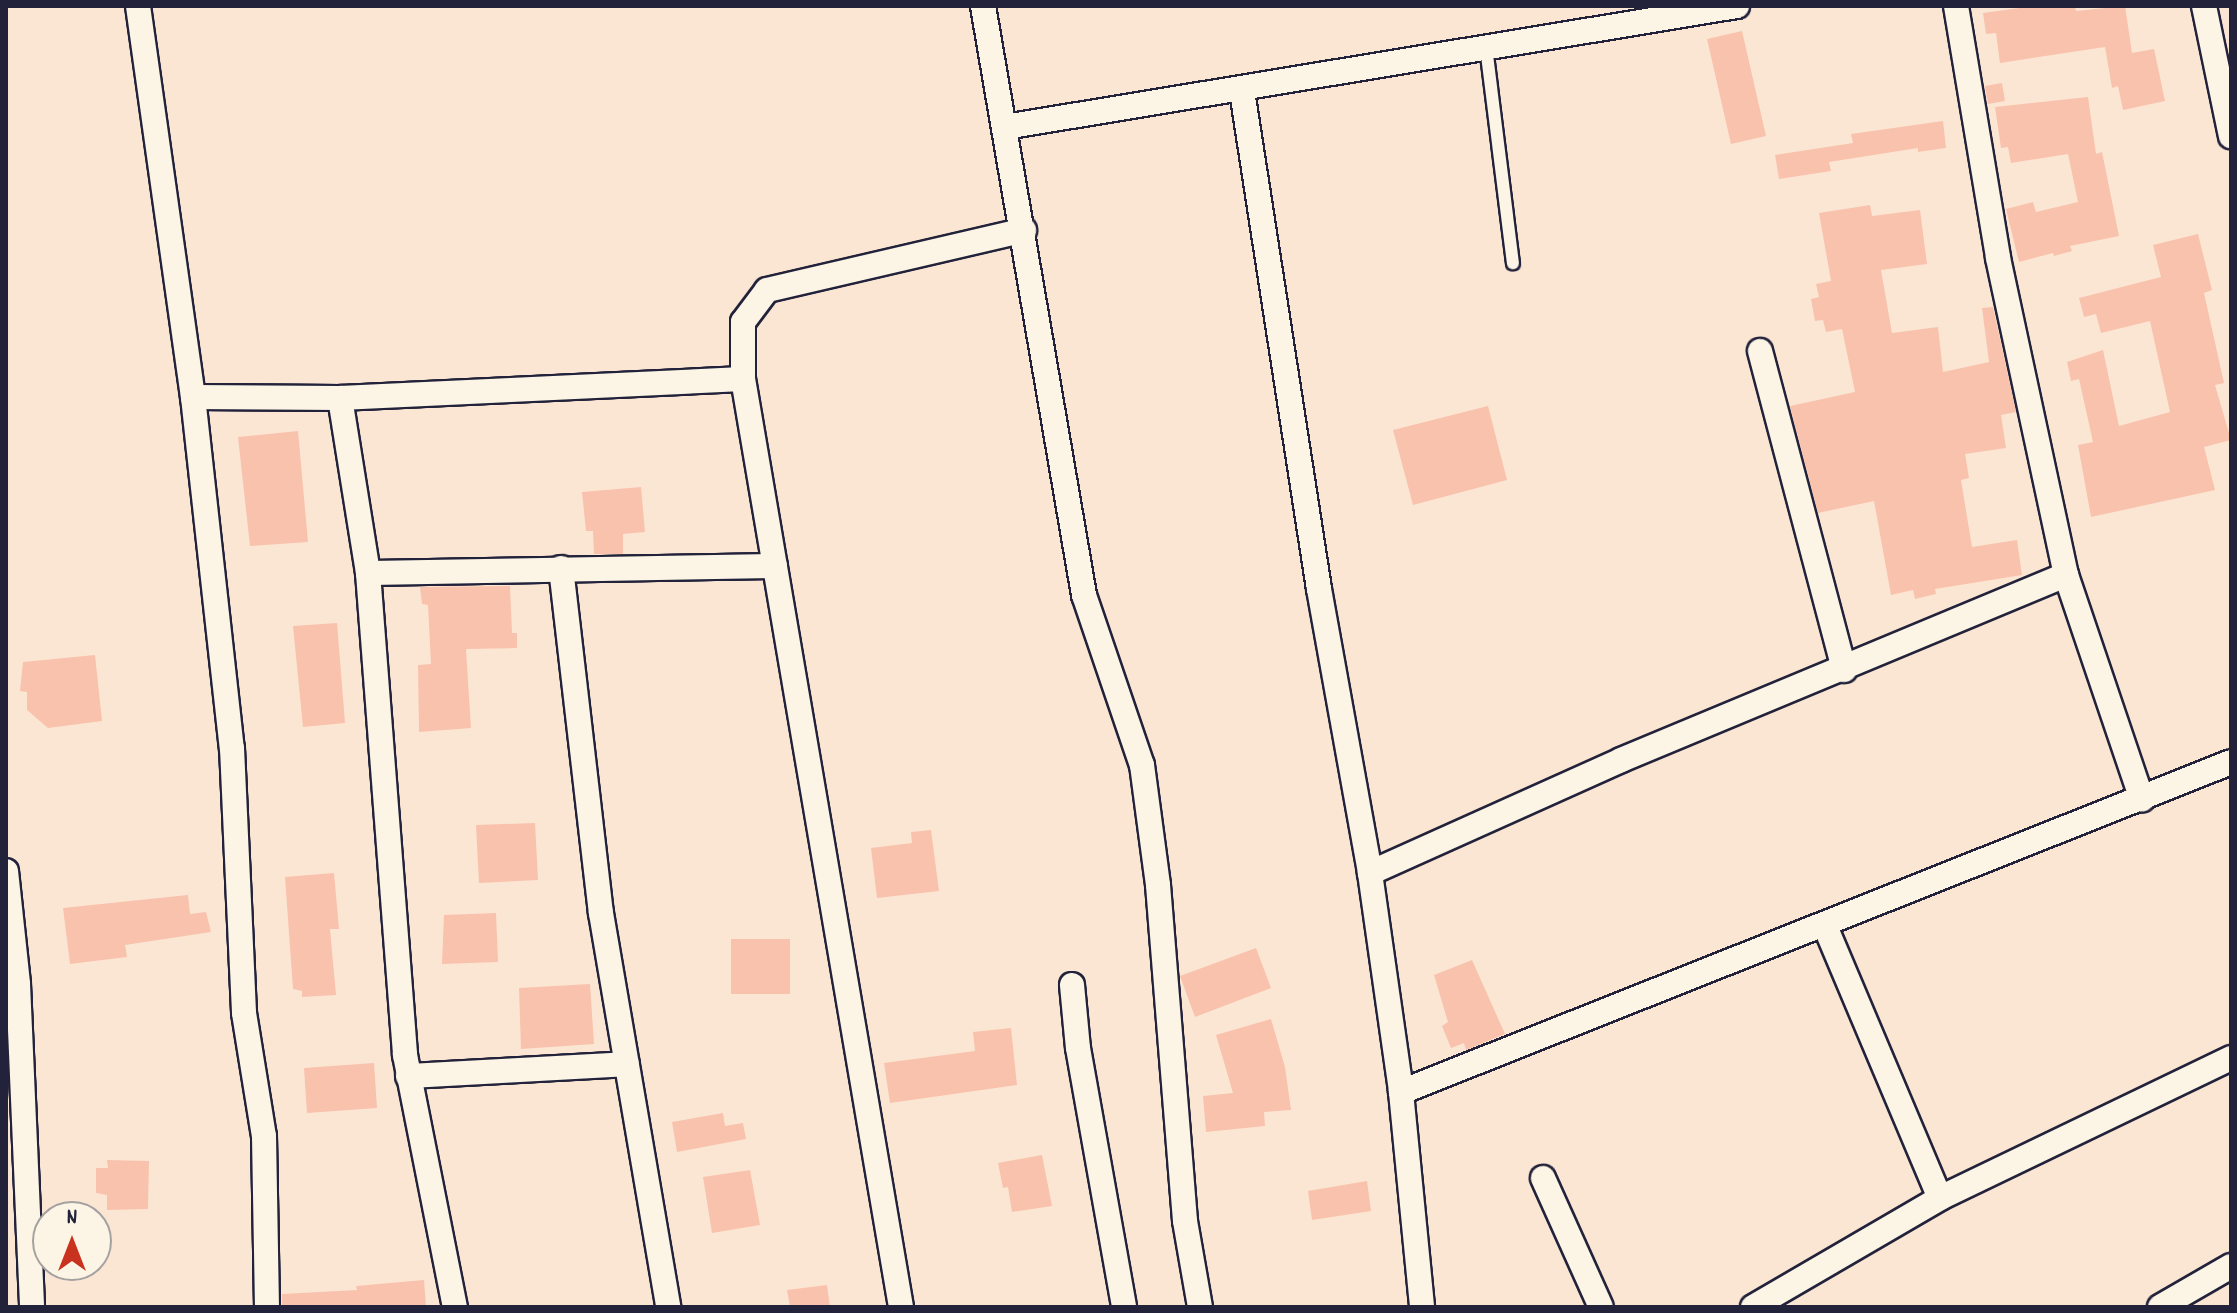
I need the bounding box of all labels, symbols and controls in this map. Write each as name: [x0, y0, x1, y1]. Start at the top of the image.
north arrow: [32, 1201, 112, 1281]
text: N: [67, 1203, 77, 1234]

